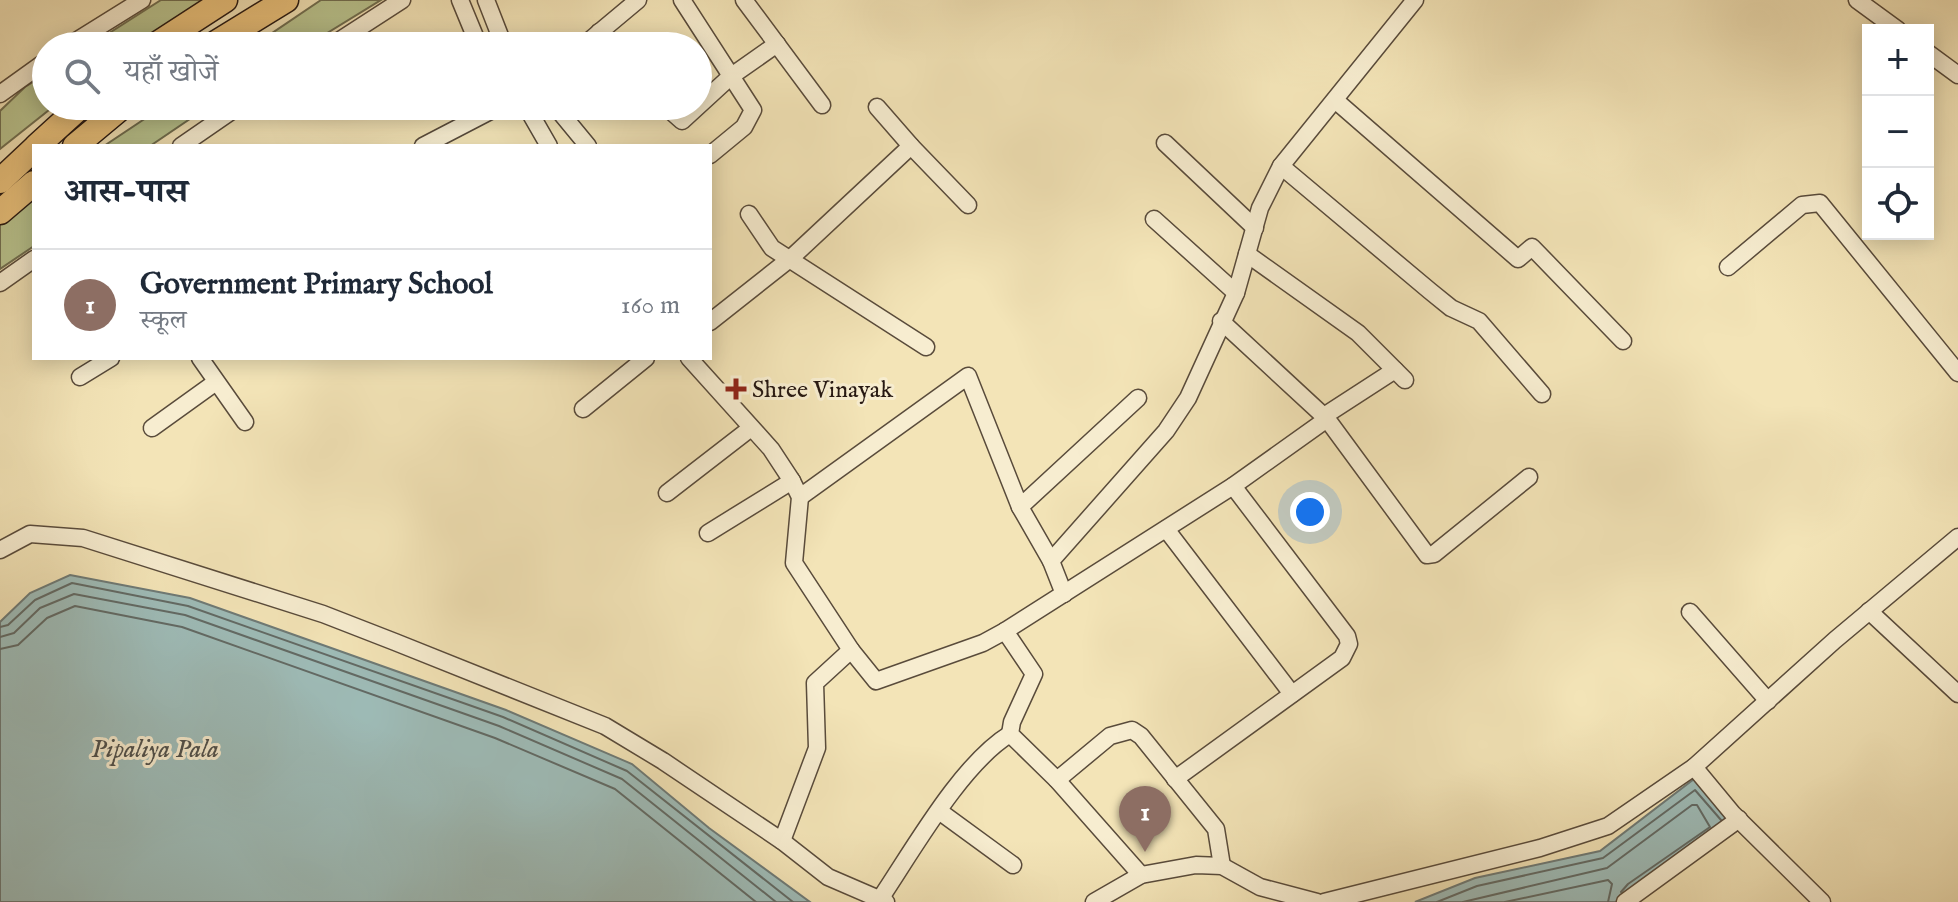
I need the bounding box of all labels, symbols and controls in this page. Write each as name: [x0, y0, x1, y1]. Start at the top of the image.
map controls: [1862, 24, 1934, 240]
button: +: [1862, 24, 1934, 96]
search box: [32, 32, 712, 120]
icon: search: [60, 54, 104, 98]
text: यहाँ खोजें: [124, 54, 218, 92]
button: −: [1862, 96, 1934, 168]
button: locate: [1862, 168, 1934, 240]
text: आस-पास: [64, 171, 188, 214]
text: Government Primary School: [140, 266, 493, 304]
text: 1: [85, 289, 95, 322]
text: 160 m: [621, 289, 680, 322]
text: स्कूल: [140, 304, 186, 337]
place label: Shree Vinayak: [752, 375, 893, 406]
marker: Shree Vinayak: [727, 380, 745, 398]
your location: [1290, 492, 1330, 532]
water label: Pipaliya Pala: [91, 733, 219, 766]
pin: 1: [1119, 786, 1171, 852]

